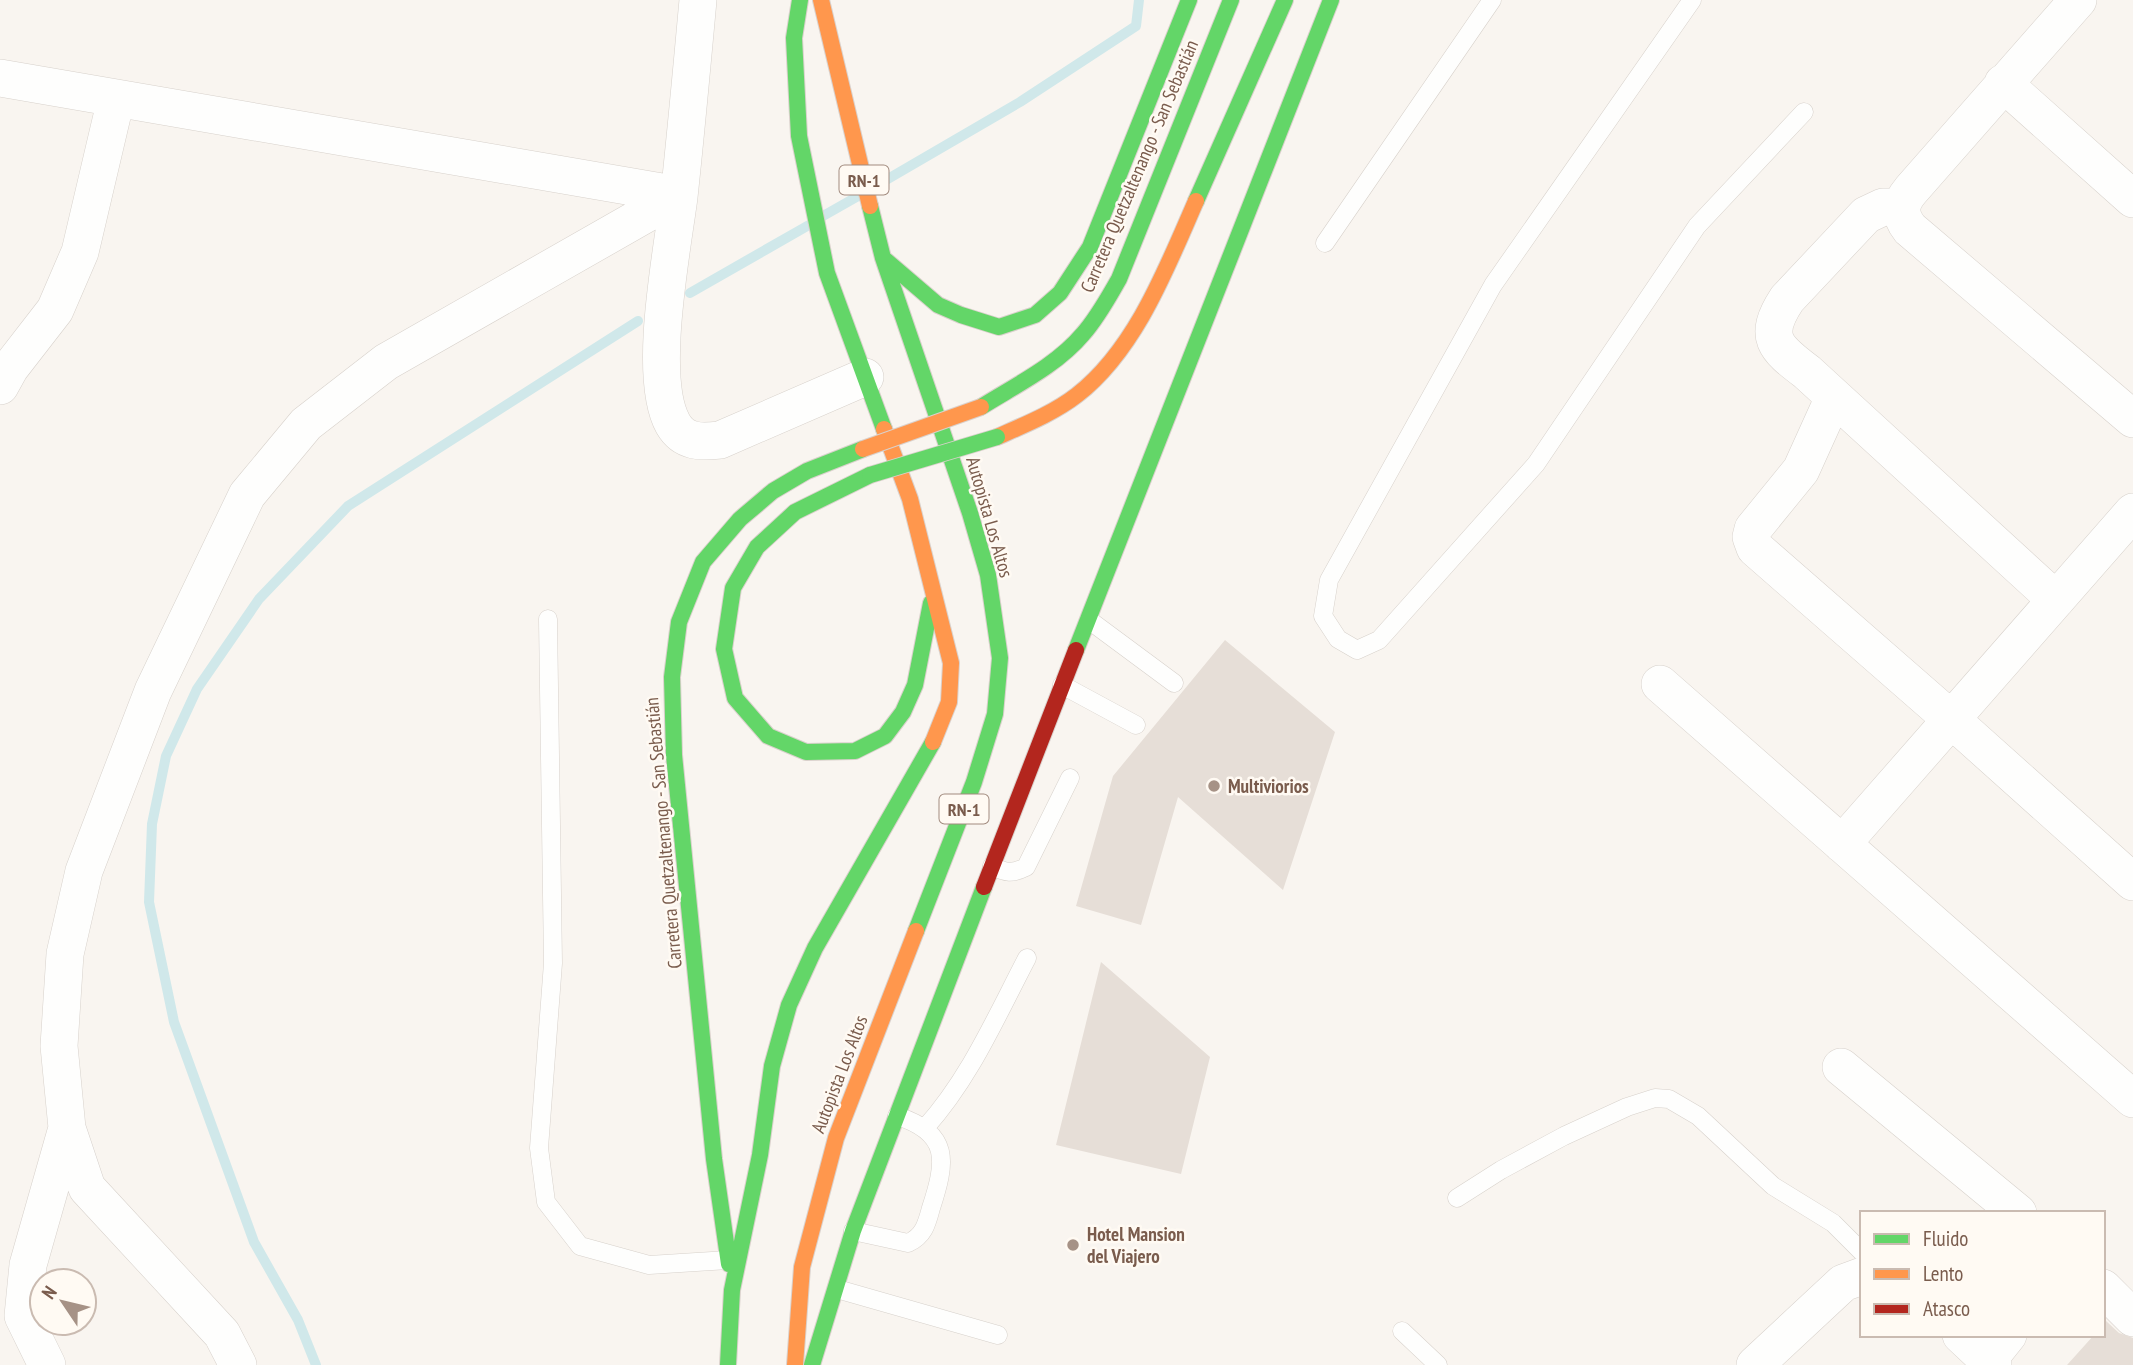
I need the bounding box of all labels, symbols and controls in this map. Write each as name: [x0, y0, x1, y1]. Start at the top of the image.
street label: Carretera Quetzaltenango - San Sebastián: [1075, 36, 1203, 296]
road number: RN-1: [840, 166, 888, 195]
street label: Autopista Los Altos: [961, 454, 1019, 580]
street label: Carretera Quetzaltenango - San Sebastián: [639, 696, 687, 970]
place label: Multiviorios: [1228, 774, 1309, 798]
marker: Multiviorios: [1206, 778, 1222, 794]
road number: RN-1: [940, 794, 988, 824]
street label: Autopista Los Altos: [805, 1012, 873, 1136]
legend: [1860, 1211, 2105, 1337]
place label: Hotel Mansion del Viajero: [1087, 1222, 1185, 1268]
text: Fluido: [1923, 1225, 1968, 1252]
marker: Hotel Mansion del Viajero: [1065, 1237, 1081, 1253]
text: Lento: [1923, 1260, 1963, 1287]
north arrow: [28, 1267, 98, 1337]
text: N: [36, 1281, 62, 1303]
text: Atasco: [1923, 1295, 1970, 1322]

